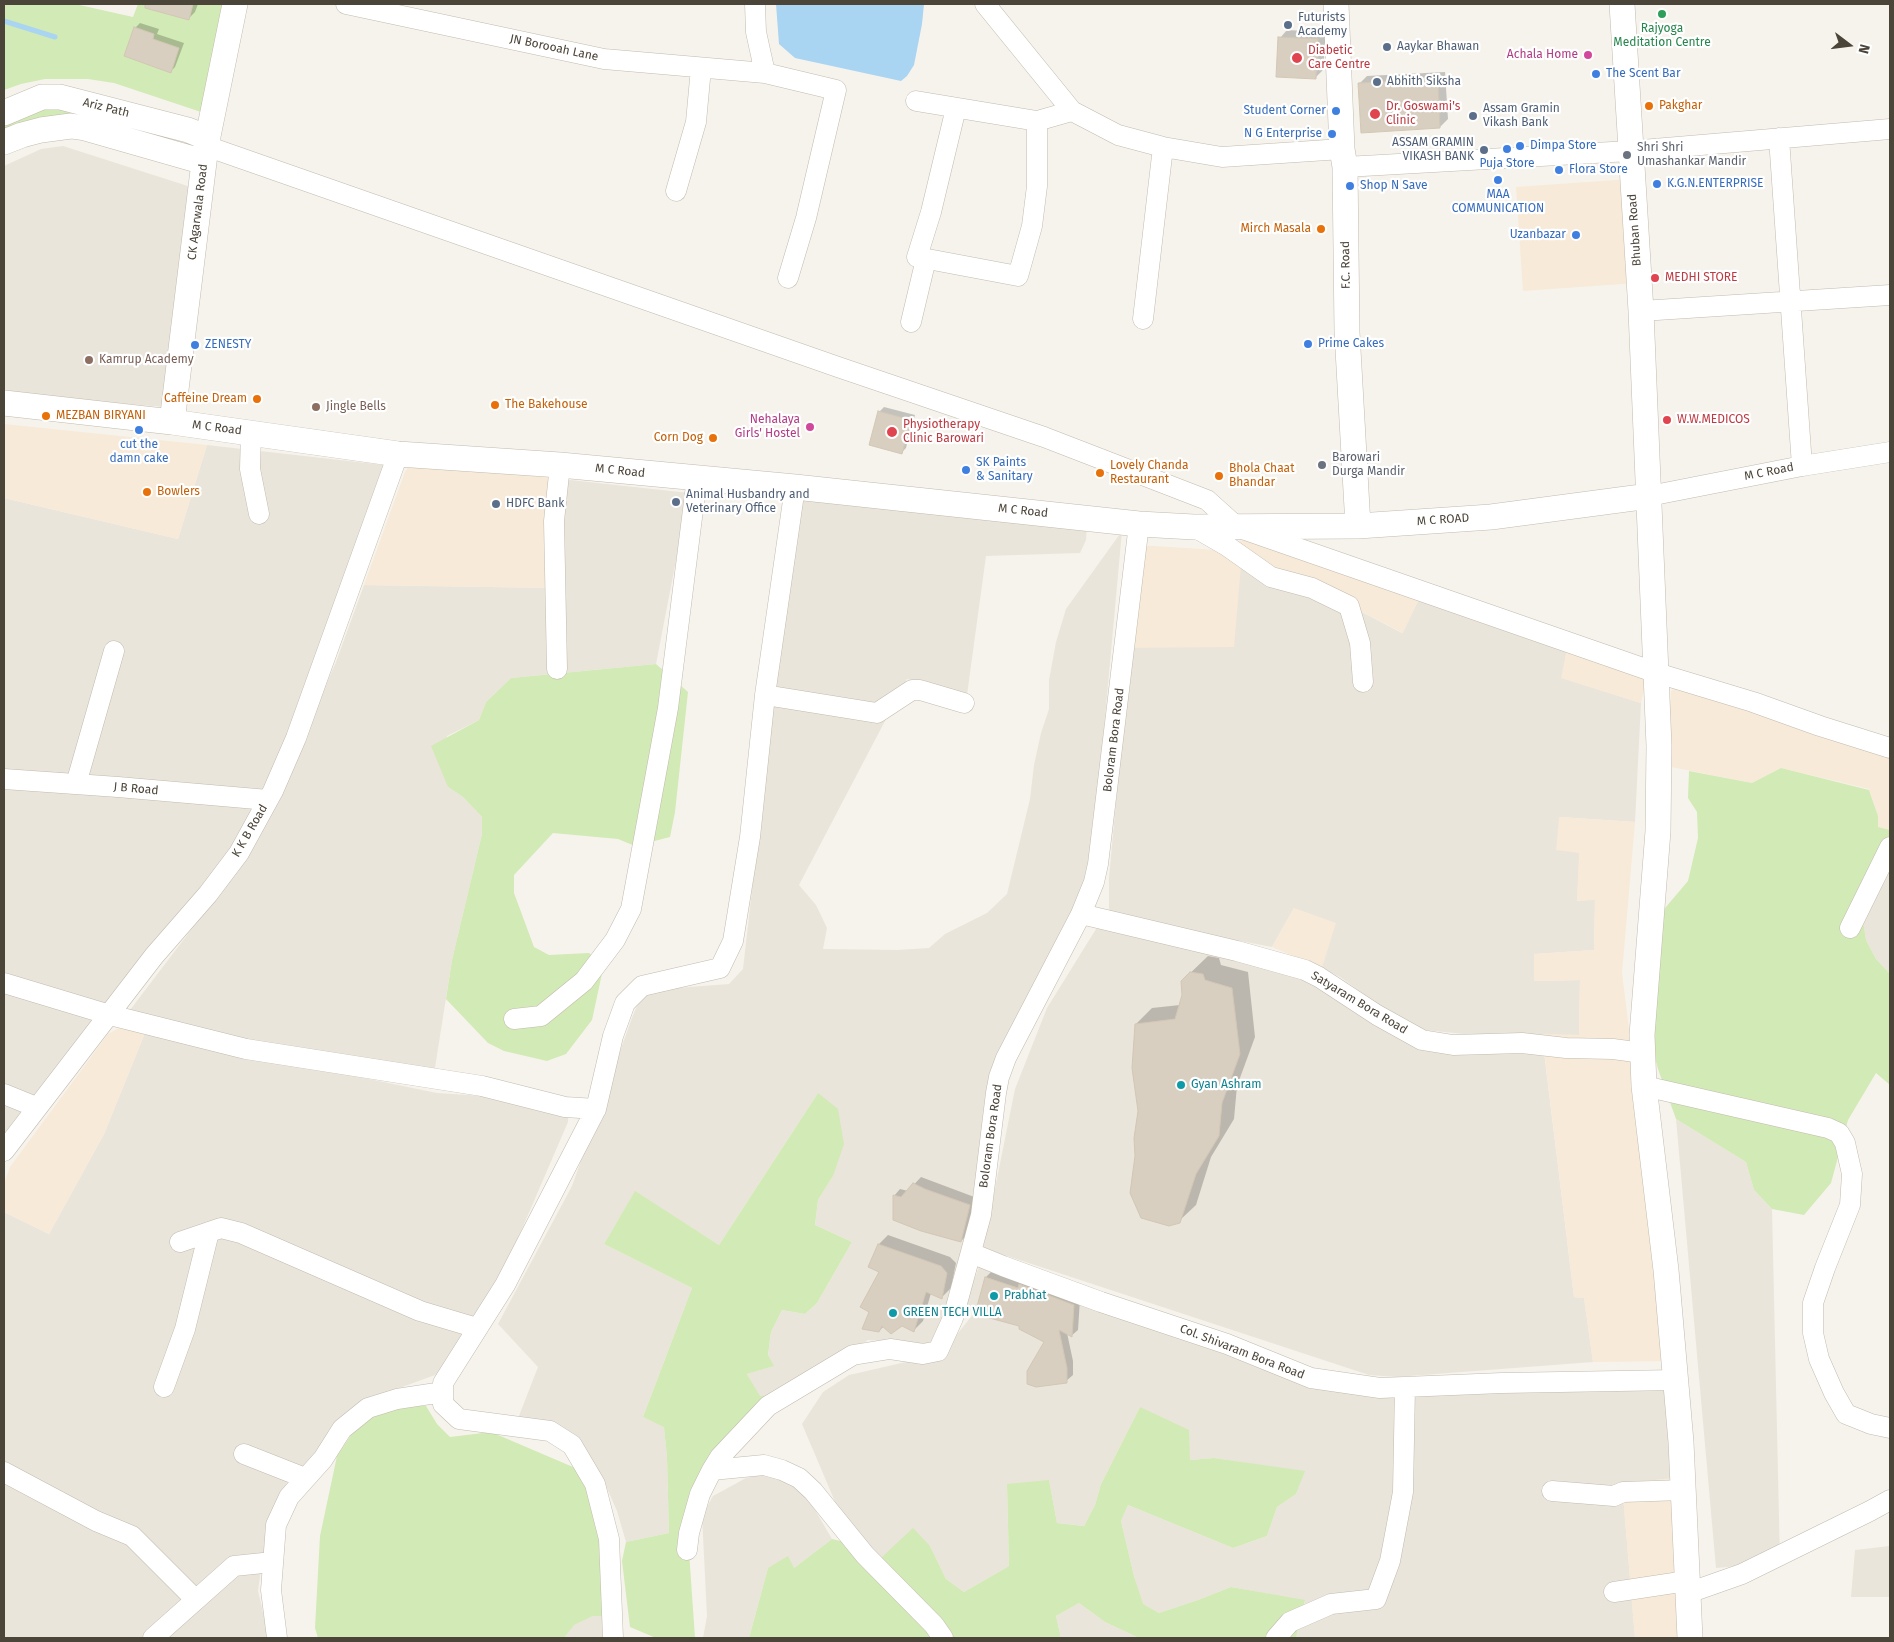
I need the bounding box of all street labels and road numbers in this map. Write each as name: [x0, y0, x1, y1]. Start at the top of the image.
street label: JN Borooah Lane: [508, 32, 600, 64]
street label: Ariz Path: [81, 95, 131, 121]
street label: CK Agarwala Road: [185, 163, 211, 261]
street label: Bhuban Road: [1625, 193, 1645, 267]
street label: F.C. Road: [1338, 241, 1354, 289]
street label: M C Road: [191, 418, 243, 438]
street label: M C Road: [1743, 460, 1795, 484]
street label: M C Road: [594, 461, 646, 481]
street label: M C Road: [997, 501, 1049, 521]
street label: M C ROAD: [1416, 511, 1470, 529]
street label: Boloram Bora Road: [1100, 687, 1128, 793]
street label: J B Road: [113, 780, 159, 798]
street label: K K B Road: [229, 802, 271, 860]
street label: Satyaram Bora Road: [1308, 969, 1410, 1037]
street label: Boloram Bora Road: [977, 1083, 1005, 1189]
street label: Col. Shivaram Bora Road: [1178, 1322, 1306, 1382]

